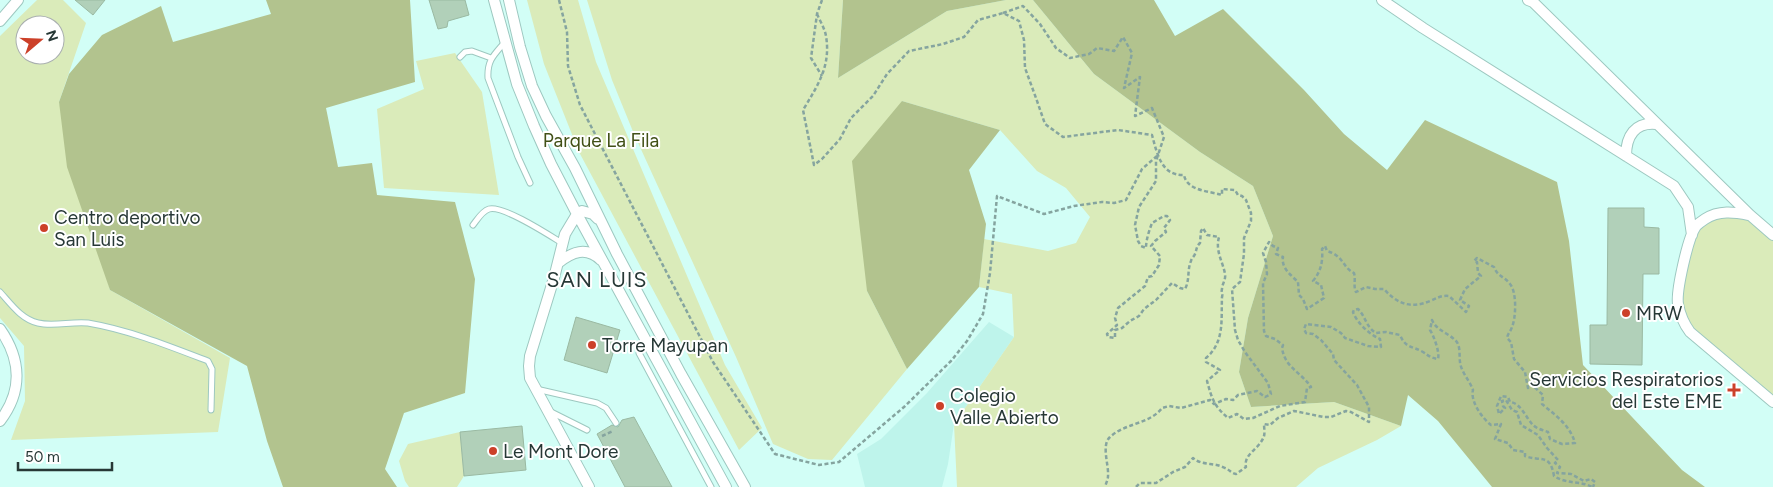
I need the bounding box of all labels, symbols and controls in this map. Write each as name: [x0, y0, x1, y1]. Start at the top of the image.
north arrow: [15, 15, 65, 65]
text: N: [42, 28, 62, 44]
park label: Parque La Fila: [543, 129, 659, 152]
place label: Centro deportivo San Luis: [54, 206, 200, 251]
marker: Centro deportivo San Luis: [38, 222, 50, 234]
district label: SAN LUIS: [547, 267, 647, 292]
place label: MRW: [1636, 302, 1683, 325]
marker: MRW: [1620, 307, 1632, 319]
place label: Torre Mayupan: [602, 334, 728, 357]
marker: Torre Mayupan: [586, 339, 598, 351]
place label: Servicios Respiratorios del Este EME: [1529, 368, 1723, 413]
marker: Servicios Respiratorios del Este EME: [1727, 383, 1741, 397]
place label: Colegio Valle Abierto: [950, 384, 1059, 429]
marker: Colegio Valle Abierto: [934, 400, 946, 412]
scale bar: [18, 440, 111, 472]
place label: Le Mont Dore: [503, 440, 618, 463]
marker: Le Mont Dore: [487, 445, 499, 457]
text: 50 m: [25, 448, 60, 466]

